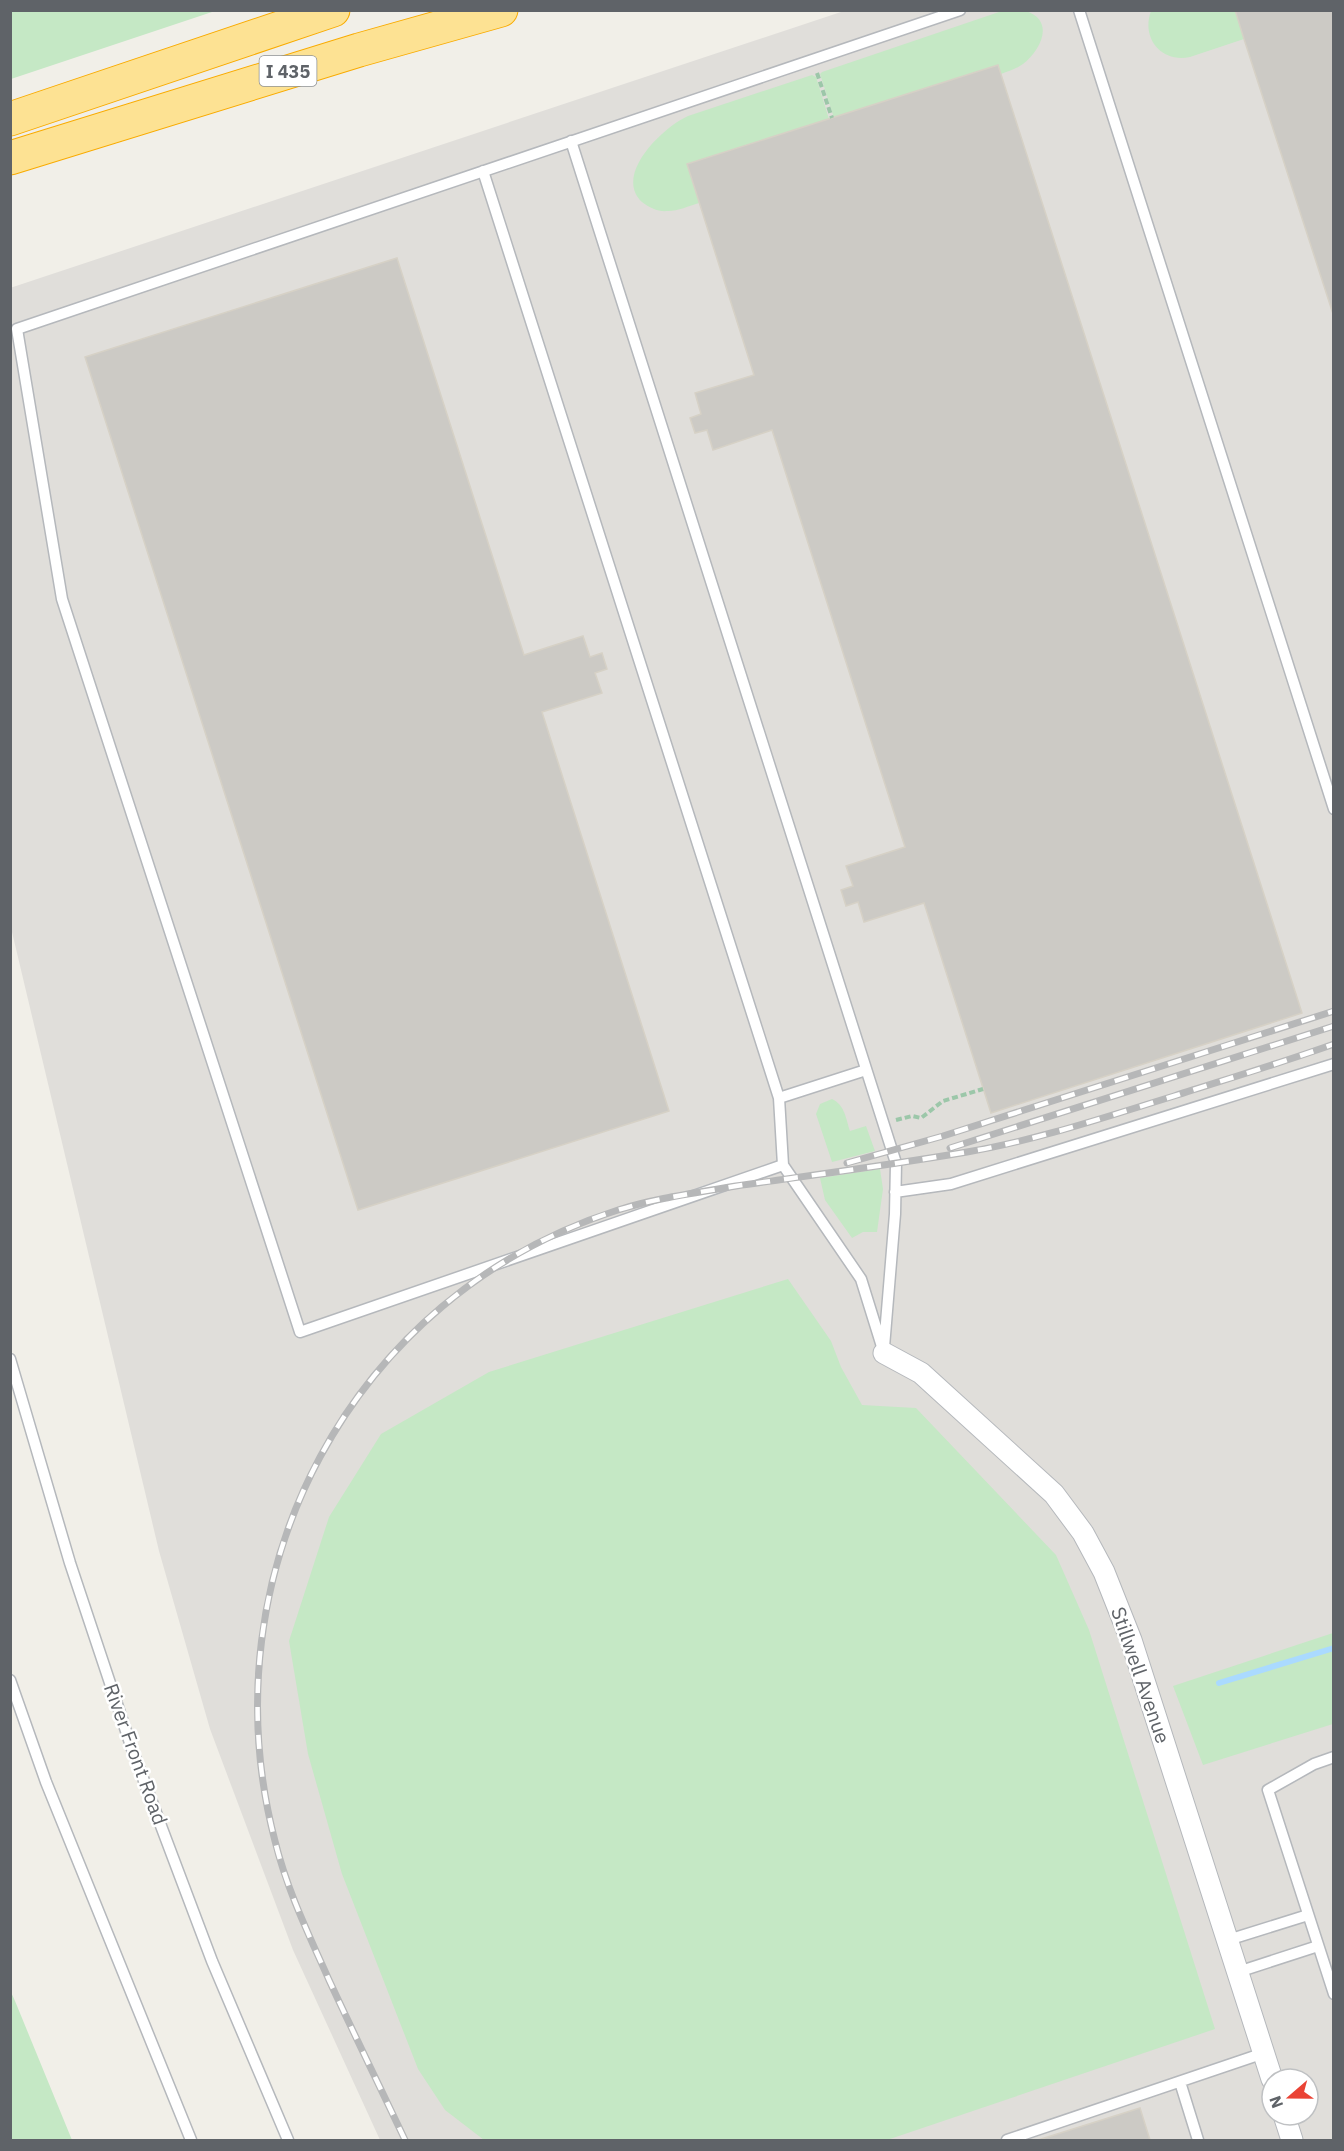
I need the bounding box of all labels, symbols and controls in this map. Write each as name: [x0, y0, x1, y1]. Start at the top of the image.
road number: I 435: [260, 56, 316, 86]
street label: Stillwell Avenue: [1105, 1603, 1177, 1747]
street label: River Front Road: [98, 1679, 174, 1829]
north arrow: [1260, 2067, 1320, 2127]
text: N: [1265, 2093, 1287, 2111]

